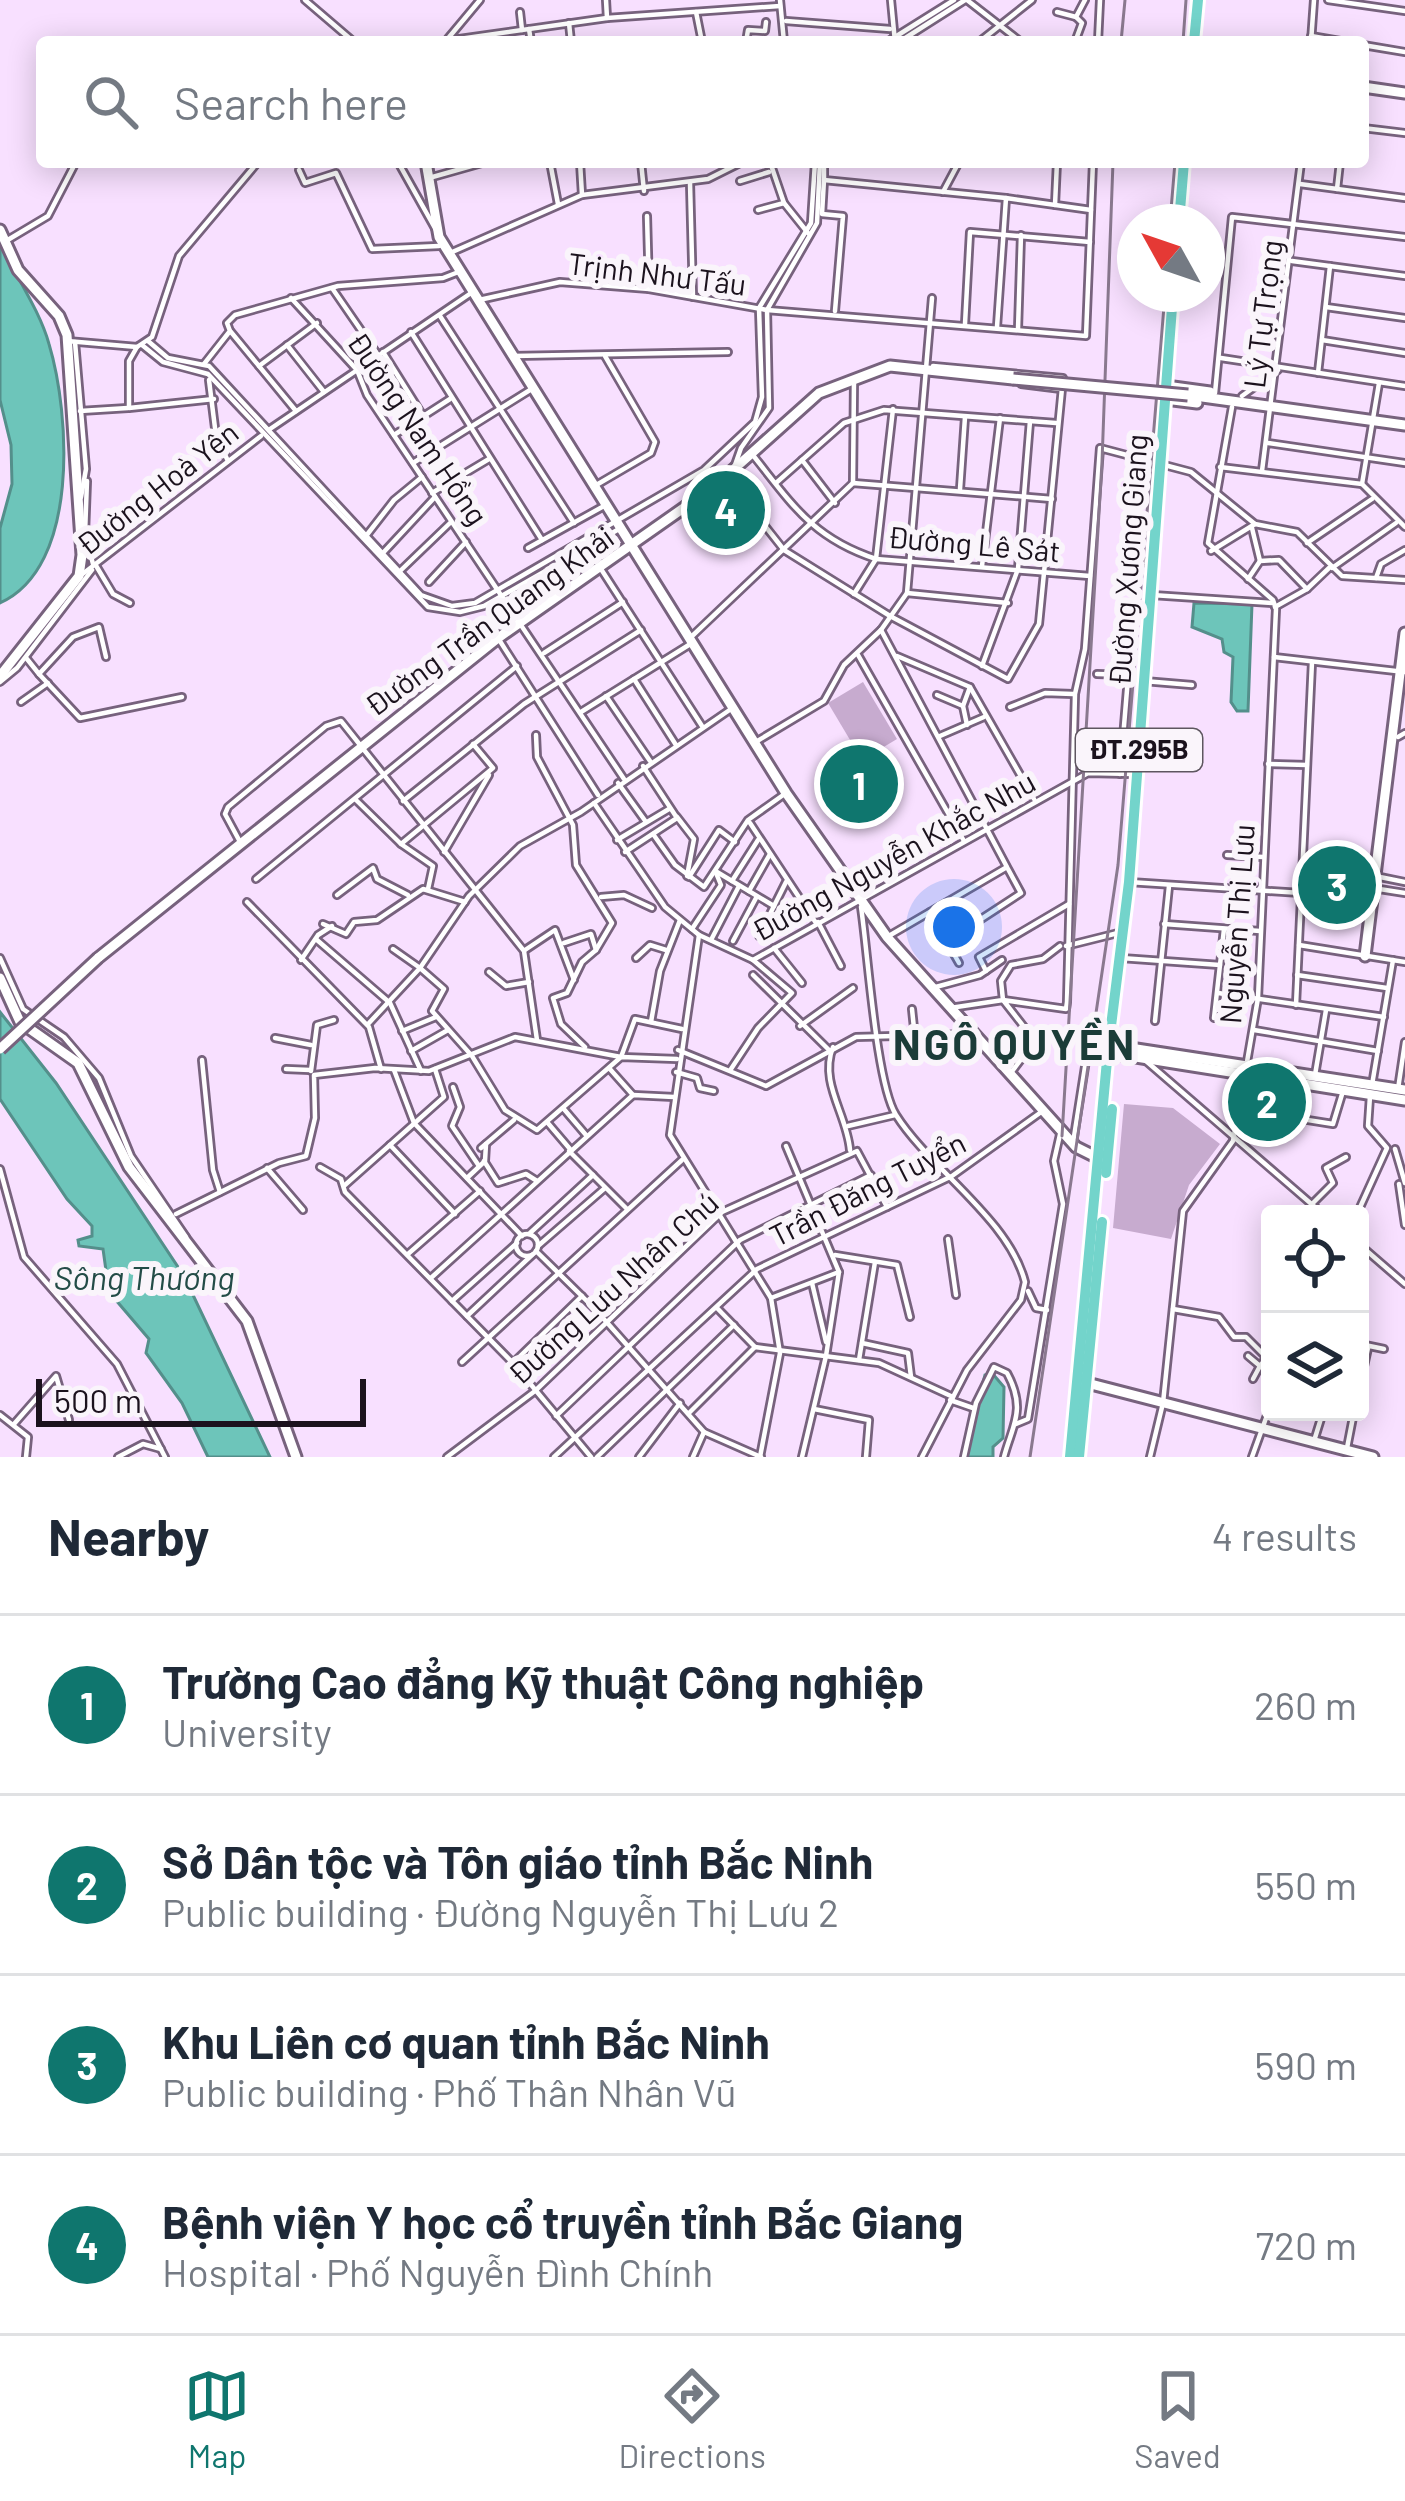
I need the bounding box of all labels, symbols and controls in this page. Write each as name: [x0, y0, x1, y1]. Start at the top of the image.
search box: [36, 36, 1369, 168]
icon: search: [78, 69, 144, 135]
text: Search here: [174, 75, 408, 129]
north arrow: [1117, 204, 1225, 312]
street label: Lý Tự Trọng: [1235, 238, 1289, 390]
street label: Trịnh Như Tấu: [566, 244, 748, 302]
street label: Đường Nam Hồng: [341, 325, 496, 531]
street label: Đường Hoà Yên: [69, 413, 245, 562]
street label: Đường Xương Giang: [1100, 433, 1154, 687]
pin: 4: [687, 465, 765, 555]
street label: Đường Trần Quang Khải: [357, 518, 620, 723]
street label: Đường Lê Sát: [886, 518, 1062, 568]
road number: ĐT.295B: [1076, 729, 1202, 771]
pin: 1: [820, 739, 898, 829]
street label: Đường Nguyễn Khắc Nhu: [745, 762, 1041, 948]
street label: Nguyễn Thị Lưu: [1211, 823, 1261, 1025]
pin: 3: [1298, 840, 1376, 930]
your location: [924, 897, 984, 957]
district label: NGÔ QUYỀN: [893, 1017, 1137, 1068]
pin: 2: [1228, 1057, 1306, 1147]
street label: Trần Đăng Tuyển: [763, 1123, 971, 1253]
street label: Đường Lưu Nhân Chú: [500, 1184, 725, 1391]
map controls: [1261, 1205, 1369, 1421]
button: locate: [1261, 1205, 1369, 1313]
water label: Sông Thương: [54, 1257, 234, 1297]
button: layers: [1261, 1313, 1369, 1421]
scale bar: [36, 1373, 366, 1426]
text: 500 m: [54, 1380, 142, 1420]
text: Nearby: [48, 1505, 209, 1566]
text: 4 results: [1212, 1512, 1357, 1559]
text: Trường Cao đẳng Kỹ thuật Công nghiệp: [162, 1654, 924, 1708]
text: 1: [80, 1681, 94, 1728]
text: 260 m: [1254, 1681, 1357, 1728]
text: University: [162, 1708, 332, 1755]
text: Sở Dân tộc và Tôn giáo tỉnh Bắc Ninh: [162, 1834, 873, 1888]
text: 2: [76, 1861, 98, 1908]
text: 550 m: [1255, 1861, 1357, 1908]
text: Public building · Đường Nguyễn Thị Lưu 2: [162, 1888, 839, 1935]
text: Khu Liên cơ quan tỉnh Bắc Ninh: [162, 2014, 770, 2068]
text: 3: [76, 2041, 98, 2088]
text: 590 m: [1255, 2041, 1357, 2088]
text: Public building · Phố Thân Nhân Vũ: [162, 2068, 737, 2115]
text: Bệnh viện Y học cổ truyền tỉnh Bắc Giang: [162, 2194, 963, 2248]
text: 4: [75, 2221, 99, 2268]
text: 720 m: [1256, 2221, 1357, 2268]
text: Hospital · Phố Nguyễn Đình Chính: [162, 2248, 713, 2295]
tab: Map: [184, 2363, 250, 2475]
tab: Directions: [618, 2363, 766, 2475]
tab: Saved: [1134, 2363, 1221, 2475]

